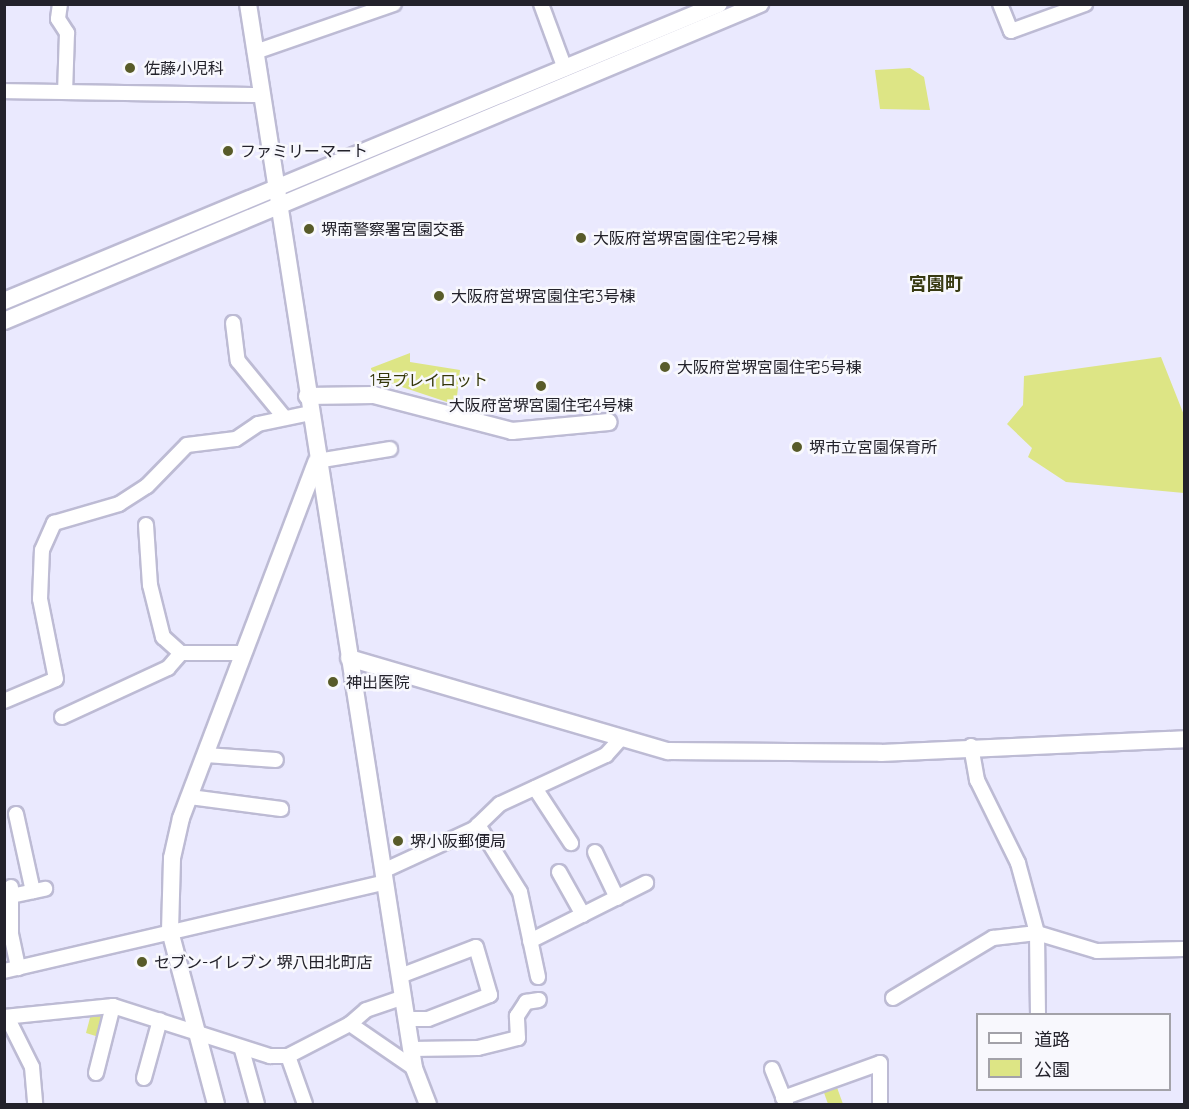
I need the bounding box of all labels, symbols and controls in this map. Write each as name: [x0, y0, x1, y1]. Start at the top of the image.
place label: 佐藤小児科: [144, 58, 224, 78]
marker: 佐藤小児科: [121, 59, 139, 77]
place label: ファミリーマート: [240, 141, 368, 161]
marker: ファミリーマート: [221, 144, 235, 158]
place label: 堺南警察署宮園交番: [321, 219, 465, 239]
marker: 堺南警察署宮園交番: [302, 222, 316, 236]
place label: 大阪府営堺宮園住宅2号棟: [593, 228, 778, 248]
marker: 大阪府営堺宮園住宅2号棟: [574, 231, 588, 245]
district label: 宮園町: [909, 273, 963, 295]
place label: 大阪府営堺宮園住宅3号棟: [451, 286, 635, 306]
marker: 大阪府営堺宮園住宅3号棟: [432, 289, 446, 303]
place label: 大阪府営堺宮園住宅5号棟: [677, 357, 862, 377]
marker: 大阪府営堺宮園住宅5号棟: [658, 360, 672, 374]
park label: 1号プレイロット: [370, 370, 488, 390]
marker: 大阪府営堺宮園住宅4号棟: [534, 379, 548, 393]
place label: 大阪府営堺宮園住宅4号棟: [449, 395, 633, 415]
place label: 堺市立宮園保育所: [809, 437, 937, 457]
marker: 堺市立宮園保育所: [790, 440, 804, 454]
place label: 神出医院: [346, 672, 410, 692]
marker: 神出医院: [324, 673, 342, 691]
place label: 堺小阪郵便局: [410, 831, 506, 851]
marker: 堺小阪郵便局: [391, 834, 405, 848]
place label: セブン-イレブン 堺八田北町店: [154, 952, 373, 972]
marker: セブン-イレブン 堺八田北町店: [135, 955, 149, 969]
legend: [976, 1013, 1171, 1091]
text: 道路: [1034, 1028, 1070, 1051]
text: 公園: [1034, 1058, 1070, 1081]

